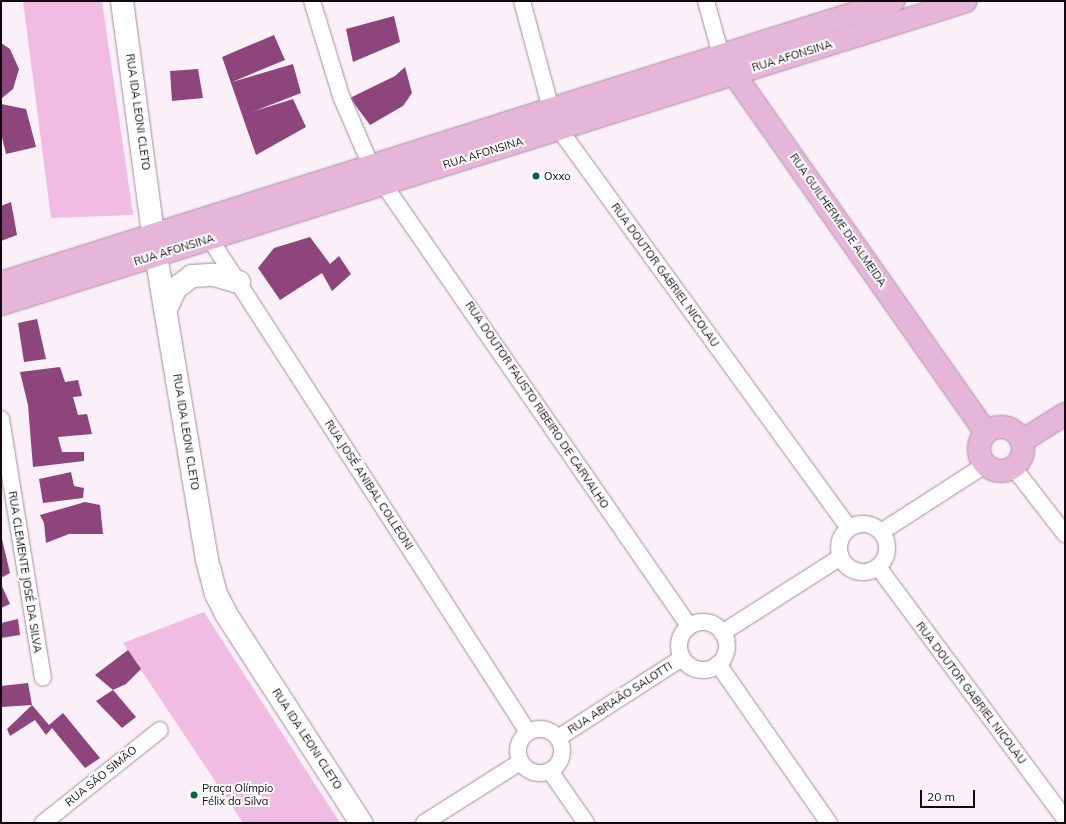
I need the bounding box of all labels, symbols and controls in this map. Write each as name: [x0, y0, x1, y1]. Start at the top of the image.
street label: RUA AFONSINA: [750, 38, 834, 74]
street label: RUA IDA LEONI CLETO: [123, 53, 153, 171]
street label: RUA AFONSINA: [441, 135, 525, 171]
street label: RUA GUILHERME DE ALMEIDA: [787, 151, 889, 289]
place label: Oxxo: [544, 169, 570, 183]
marker: Oxxo: [531, 171, 541, 181]
street label: RUA DOUTOR GABRIEL NICOLAU: [608, 201, 722, 349]
street label: RUA AFONSINA: [132, 232, 216, 268]
street label: RUA DOUTOR FAUSTO RIBEIRO DE CARVALHO: [462, 299, 612, 511]
street label: RUA IDA LEONI CLETO: [170, 373, 202, 491]
street label: RUA JOSÉ ANIBAL COLLEONI: [322, 418, 416, 552]
street label: RUA CLEMENTE JOSÉ DA SILVA: [6, 490, 44, 654]
street label: RUA DOUTOR GABRIEL NICOLAU: [913, 619, 1029, 767]
street label: RUA ABRAÃO SALOTTI: [565, 659, 675, 737]
street label: RUA IDA LEONI CLETO: [269, 686, 345, 792]
street label: RUA SÃO SIMÃO: [63, 743, 139, 809]
place label: Praça Olímpio Félix da Silva: [202, 782, 273, 808]
scale bar: [922, 782, 977, 808]
text: 20 m: [927, 789, 955, 804]
marker: Praça Olímpio Félix da Silva: [189, 790, 199, 800]

